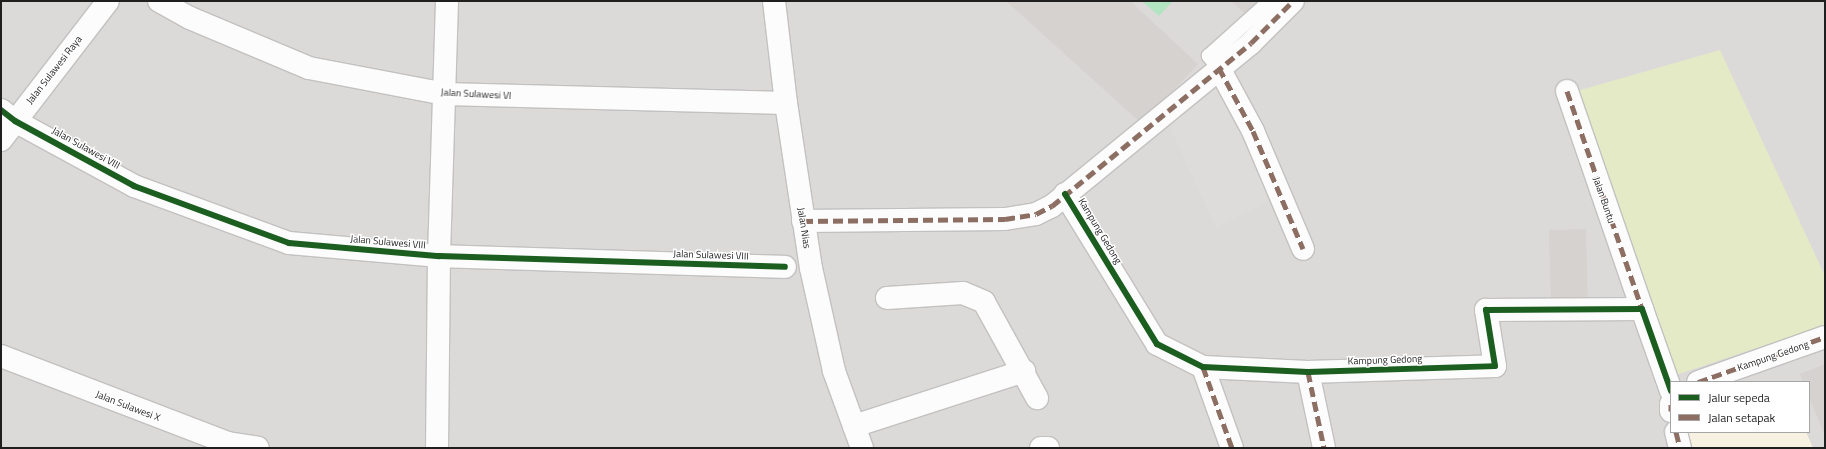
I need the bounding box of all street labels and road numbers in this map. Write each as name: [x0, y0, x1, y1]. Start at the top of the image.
street label: Jalan Sulawesi Raya: [24, 33, 84, 107]
street label: Jalan Sulawesi VI: [440, 86, 512, 102]
street label: Jalan Sulawesi VIII: [50, 124, 122, 172]
street label: Jalan Buntu: [1590, 175, 1618, 225]
street label: Kampung Gedong: [1076, 196, 1124, 266]
street label: Jalan Nias: [795, 207, 813, 249]
street label: Jalan Sulawesi VIII: [350, 233, 426, 251]
street label: Jalan Sulawesi VIII: [673, 248, 749, 262]
street label: Kampung Gedong: [1736, 338, 1810, 374]
street label: Kampung Gedong: [1347, 353, 1423, 367]
street label: Jalan Sulawesi X: [94, 388, 162, 424]

